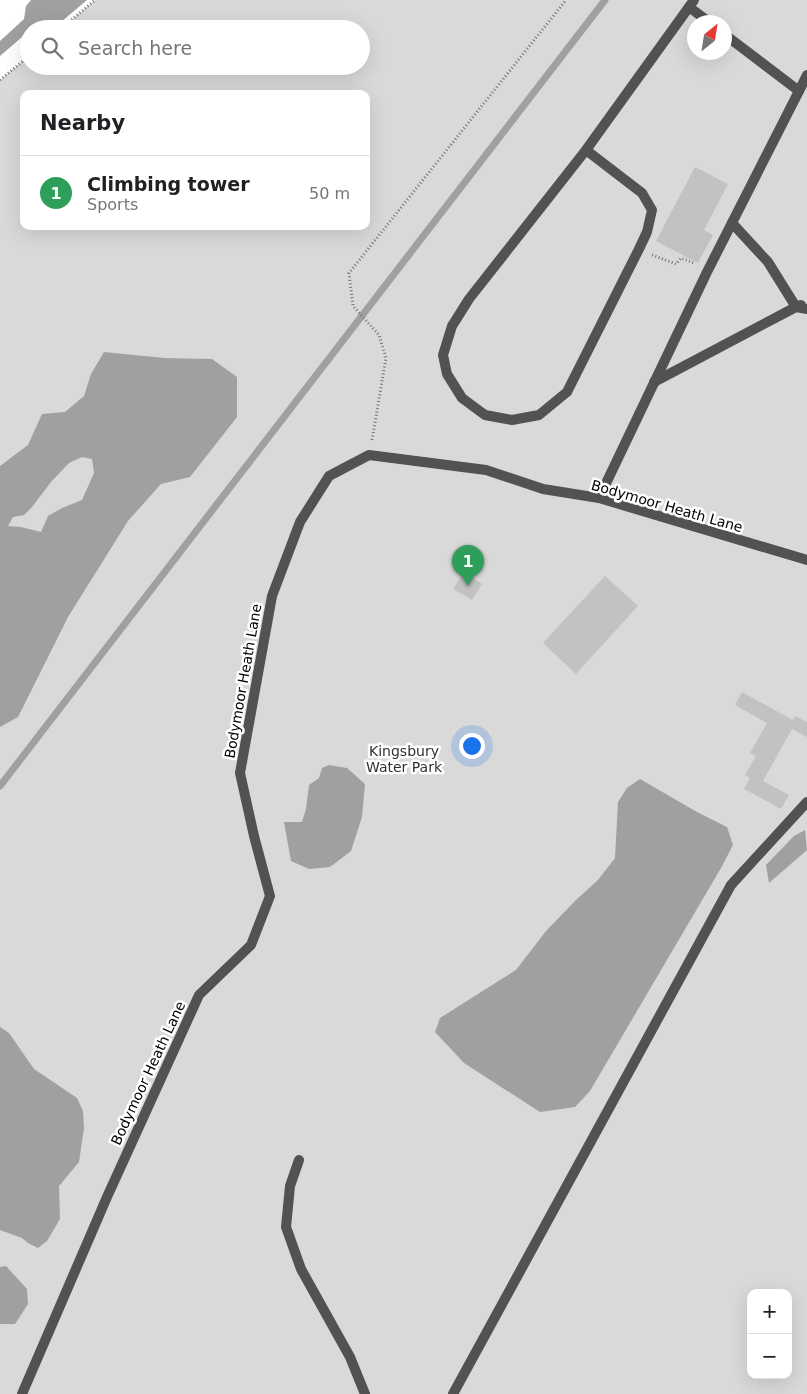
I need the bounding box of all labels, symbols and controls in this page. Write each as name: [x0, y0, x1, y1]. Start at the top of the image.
north arrow: [687, 15, 732, 60]
search box: [20, 20, 370, 75]
icon: search: [38, 34, 66, 62]
text: Search here: [78, 37, 192, 59]
text: Nearby: [40, 111, 125, 135]
text: Climbing tower: [87, 173, 250, 195]
text: 1: [50, 184, 62, 203]
text: 50 m: [309, 184, 350, 203]
text: Sports: [87, 195, 138, 214]
street label: Bodymoor Heath Lane: [589, 477, 745, 535]
pin: 1: [452, 545, 484, 586]
street label: Bodymoor Heath Lane: [222, 602, 264, 760]
your location: [459, 733, 485, 759]
park label: Kingsbury Water Park: [366, 743, 443, 775]
street label: Bodymoor Heath Lane: [108, 999, 188, 1147]
map controls: [747, 1289, 792, 1379]
button: +: [747, 1289, 792, 1334]
button: −: [747, 1334, 792, 1379]

